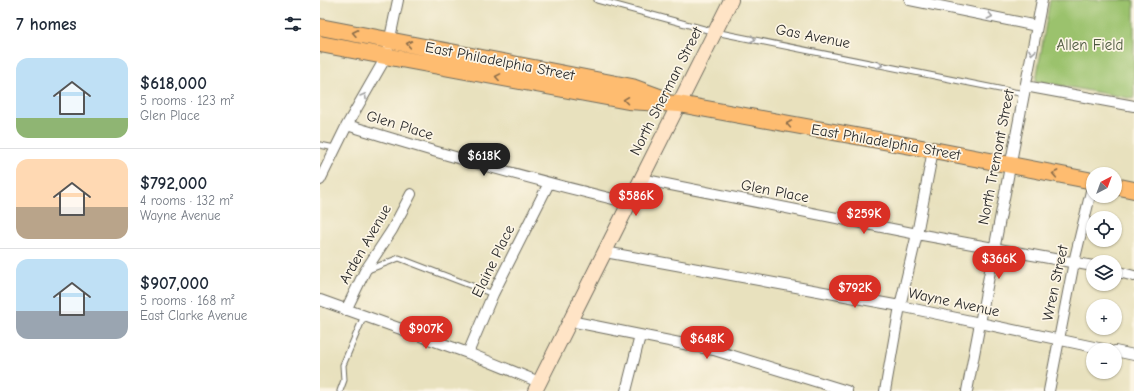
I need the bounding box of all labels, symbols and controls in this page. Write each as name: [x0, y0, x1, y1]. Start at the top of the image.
one-way arrow: [986, 11, 993, 20]
icon: filters: [282, 13, 304, 35]
text: 7 homes: [16, 15, 77, 34]
street label: Gas Avenue: [774, 20, 852, 52]
street label: North Sherman Street: [626, 23, 707, 158]
one-way arrow: [352, 30, 358, 38]
one-way arrow: [750, 35, 756, 43]
park label: Allen Field: [1057, 36, 1123, 54]
street label: East Philadelphia Street: [424, 38, 577, 84]
one-way arrow: [406, 40, 412, 48]
one-way arrow: [1028, 49, 1037, 55]
one-way arrow: [877, 61, 884, 69]
one-way arrow: [495, 73, 501, 82]
icon: home: [48, 74, 96, 122]
text: $618,000: [140, 74, 207, 93]
street label: North Tremont Street: [974, 87, 1018, 226]
text: 5 rooms · 123 m²: [140, 93, 234, 108]
one-way arrow: [359, 93, 366, 100]
one-way arrow: [623, 96, 629, 105]
street label: Glen Place: [364, 106, 436, 144]
text: Glen Place: [140, 108, 200, 123]
one-way arrow: [786, 120, 792, 129]
street label: East Philadelphia Street: [810, 120, 963, 164]
pin: $618K: [456, 143, 512, 177]
text: $618K: [467, 148, 501, 163]
north arrow: [1086, 167, 1122, 203]
map controls: [1086, 167, 1122, 379]
one-way arrow: [1052, 170, 1058, 178]
text: $792,000: [140, 174, 207, 193]
icon: home: [48, 175, 96, 223]
street label: Glen Place: [739, 176, 811, 207]
pin: $586K: [608, 183, 664, 217]
text: $586K: [618, 188, 654, 203]
text: 4 rooms · 132 m²: [140, 193, 233, 208]
street label: Arden Avenue: [335, 201, 395, 287]
pin: $259K: [836, 201, 892, 235]
text: $259K: [846, 206, 882, 221]
text: Wayne Avenue: [140, 208, 221, 223]
button: locate: [1086, 211, 1122, 247]
street label: Elaine Place: [468, 221, 518, 300]
street label: Wren Street: [1038, 243, 1072, 323]
pin: $366K: [971, 246, 1027, 280]
text: $366K: [981, 251, 1017, 266]
button: layers: [1086, 255, 1122, 291]
text: $907,000: [140, 274, 209, 293]
icon: home: [48, 275, 96, 323]
pin: $792K: [827, 275, 883, 309]
text: $792K: [838, 280, 872, 295]
street label: Wayne Avenue: [907, 284, 1002, 321]
text: 5 rooms · 168 m²: [140, 293, 234, 308]
button: +: [1086, 299, 1122, 335]
text: East Clarke Avenue: [140, 308, 247, 323]
pin: $907K: [398, 316, 454, 350]
text: $907K: [408, 321, 444, 336]
pin: $648K: [679, 326, 735, 360]
text: $648K: [690, 331, 724, 346]
button: −: [1086, 343, 1122, 379]

